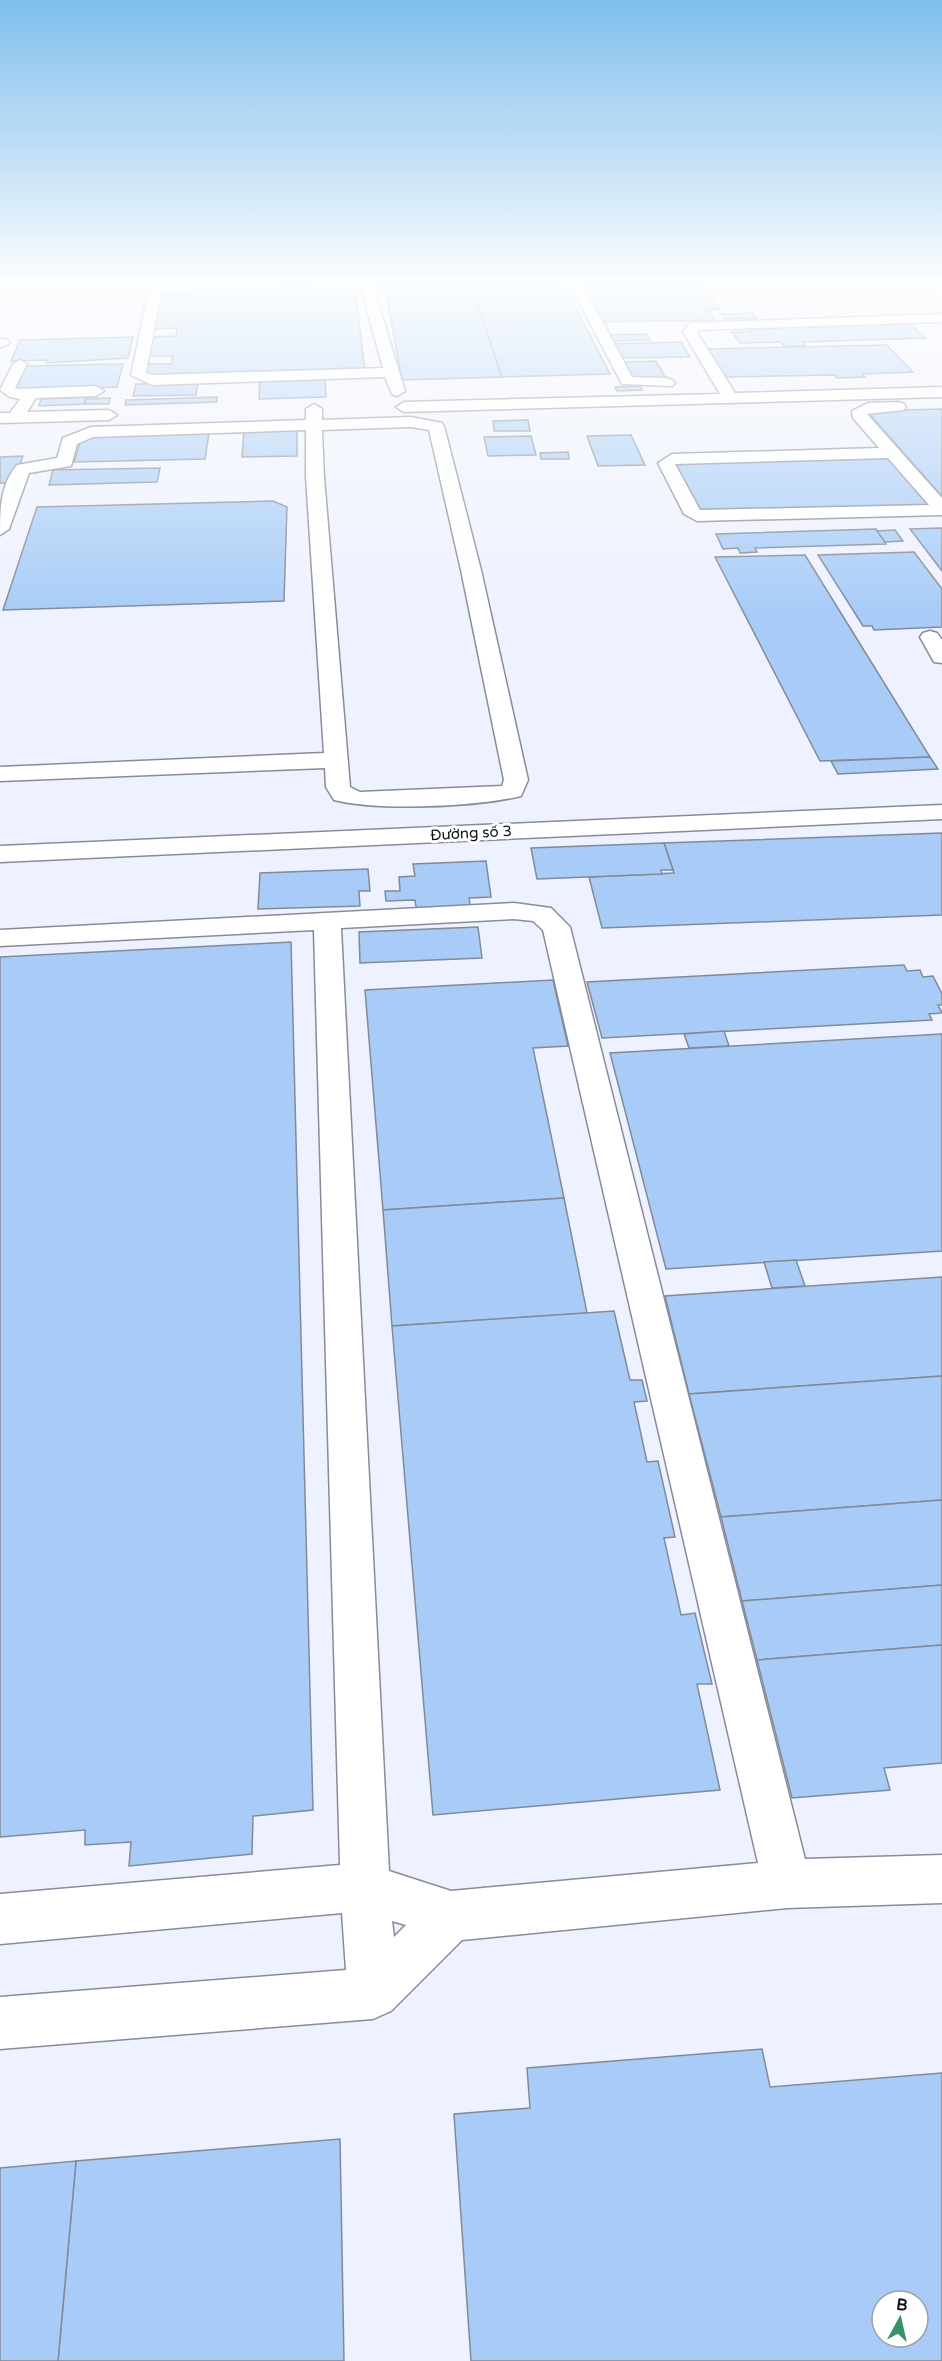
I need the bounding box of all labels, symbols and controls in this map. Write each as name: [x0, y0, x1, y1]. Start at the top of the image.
street label: Đường số 3: [430, 822, 512, 844]
north arrow: [870, 2289, 930, 2349]
text: B: [895, 2294, 909, 2316]

